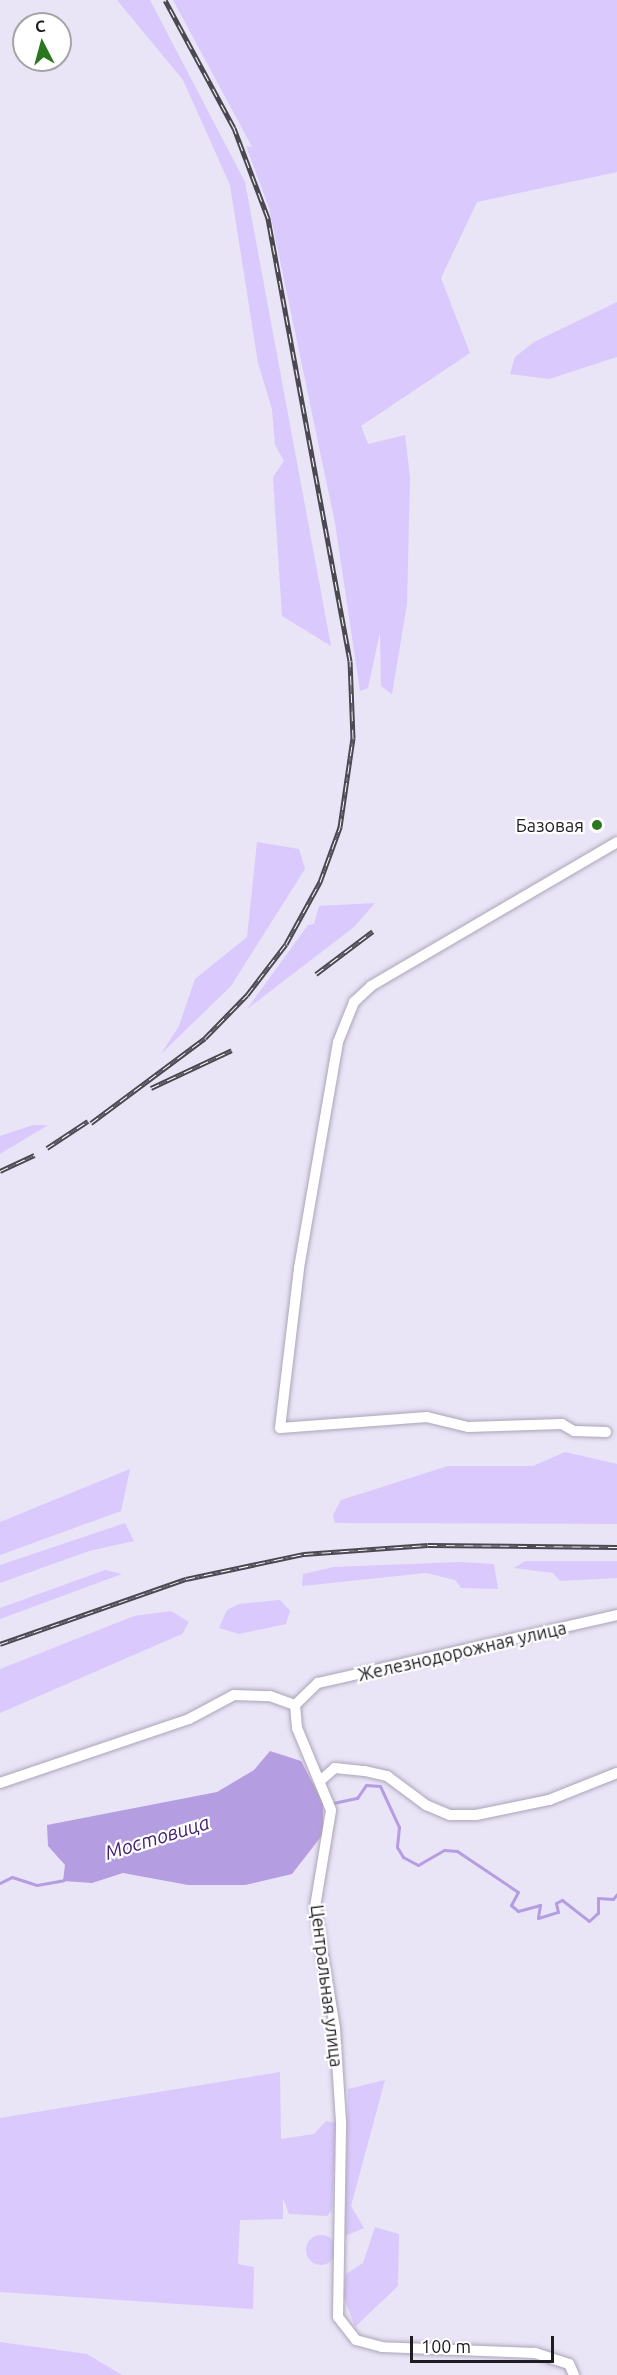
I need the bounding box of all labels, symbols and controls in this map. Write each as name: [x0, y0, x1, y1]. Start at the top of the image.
north arrow: [12, 12, 72, 72]
text: С: [34, 17, 46, 36]
place label: Базовая: [516, 814, 584, 836]
marker: Базовая: [588, 816, 606, 834]
street label: Железнодорожная улица: [356, 1616, 568, 1686]
water label: Мостовица: [102, 1810, 212, 1864]
street label: Центральная улица: [306, 1904, 348, 2068]
scale bar: [413, 2324, 557, 2362]
text: 100 m: [421, 2336, 471, 2356]

